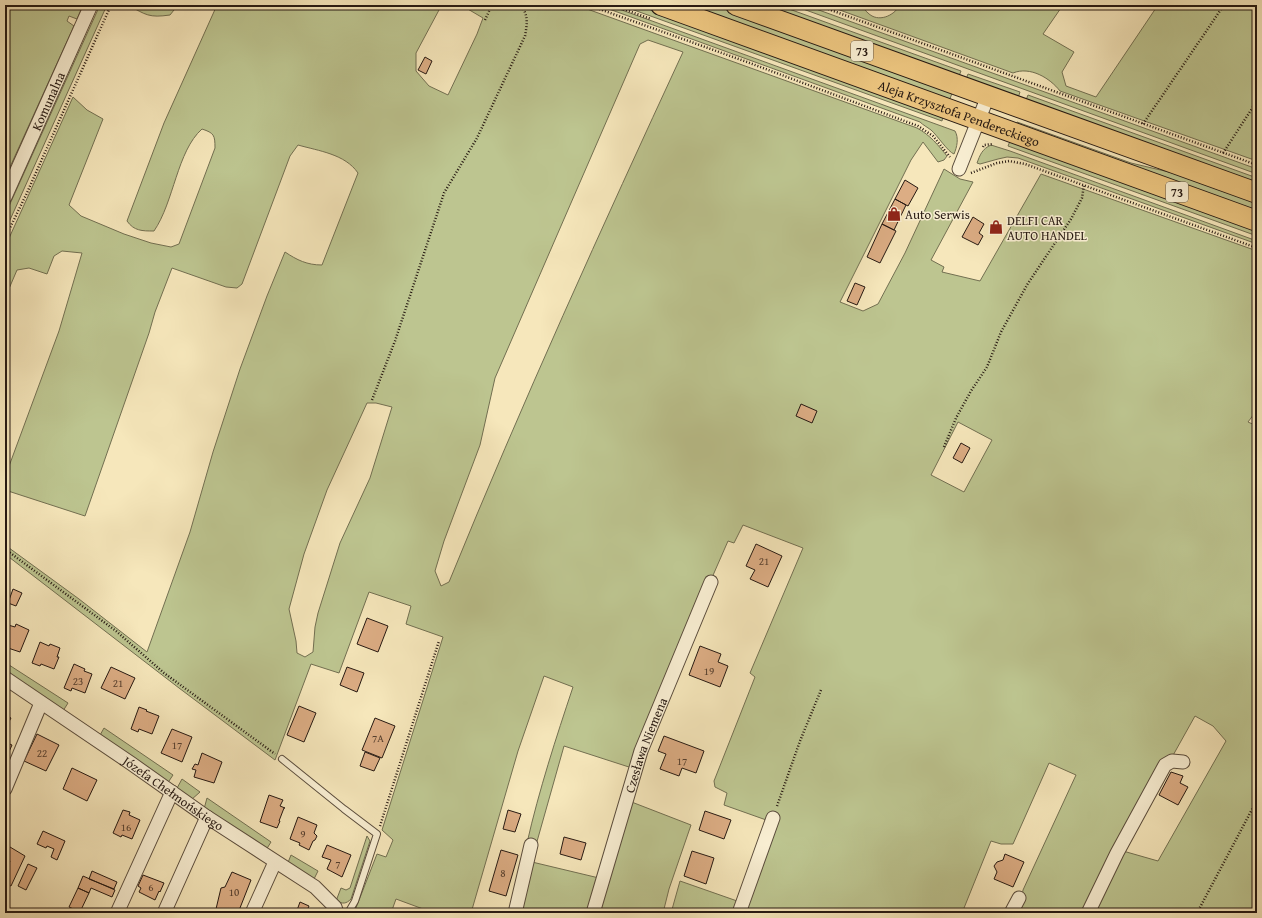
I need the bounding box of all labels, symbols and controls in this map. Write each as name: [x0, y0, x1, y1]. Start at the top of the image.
road number: 73: [851, 41, 873, 61]
street label: Komunalna: [26, 68, 70, 134]
street label: Aleja Krzysztofa Pendereckiego: [876, 75, 1043, 151]
road number: 73: [1166, 182, 1188, 202]
place label: Auto Serwis: [905, 205, 970, 224]
shop icon: Auto Serwis: [886, 206, 902, 222]
place label: DELFI CAR AUTO HANDEL: [1007, 211, 1087, 245]
shop icon: DELFI CAR AUTO HANDEL: [988, 219, 1004, 235]
house number: 21: [759, 553, 769, 569]
house number: 19: [704, 663, 714, 679]
house number: 23: [73, 673, 83, 689]
house number: 21: [113, 675, 123, 691]
street label: Czesława Niemena: [620, 694, 672, 795]
house number: 7A: [372, 730, 384, 746]
house number: 17: [172, 737, 182, 753]
house number: 22: [37, 745, 47, 761]
street label: Józefa Chełmońskiego: [118, 750, 228, 835]
house number: 17: [677, 753, 687, 769]
house number: 16: [121, 819, 131, 835]
house number: 9: [300, 826, 306, 842]
house number: 7: [335, 856, 341, 872]
house number: 8: [500, 865, 506, 881]
house number: 6: [148, 879, 154, 895]
house number: 10: [229, 884, 239, 900]

